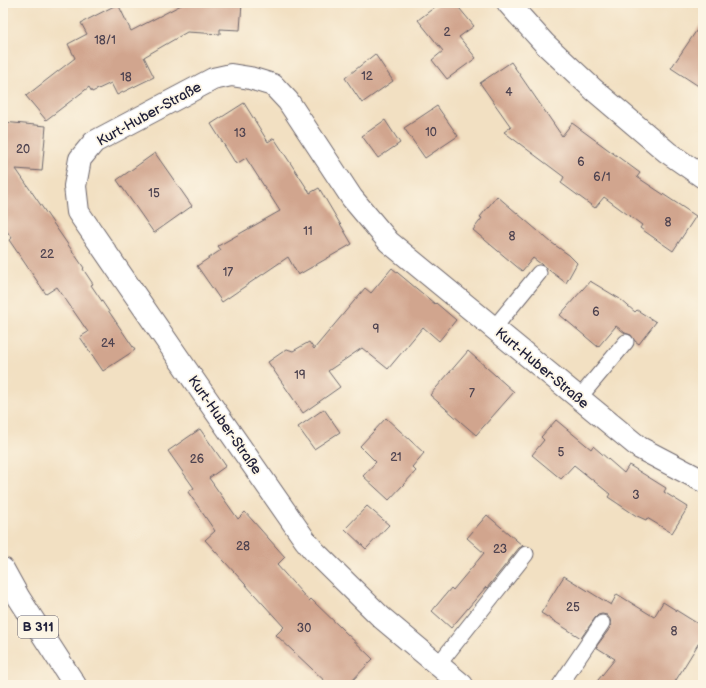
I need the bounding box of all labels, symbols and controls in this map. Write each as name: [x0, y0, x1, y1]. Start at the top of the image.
house number: 2: [443, 25, 451, 40]
house number: 18/1: [94, 33, 116, 48]
house number: 12: [361, 69, 373, 84]
house number: 18: [120, 70, 132, 85]
street label: Kurt-Huber-Straße: [94, 78, 204, 150]
house number: 4: [505, 85, 513, 100]
house number: 10: [425, 125, 437, 140]
house number: 13: [234, 126, 246, 141]
house number: 20: [16, 142, 30, 157]
house number: 6: [577, 155, 585, 170]
house number: 6/1: [593, 170, 611, 185]
house number: 15: [148, 186, 160, 201]
house number: 8: [665, 215, 672, 230]
house number: 11: [303, 224, 313, 239]
house number: 8: [509, 229, 516, 244]
house number: 22: [40, 247, 54, 262]
house number: 17: [223, 265, 233, 280]
house number: 6: [592, 305, 600, 320]
house number: 9: [373, 322, 380, 337]
street label: Kurt-Huber-Straße: [492, 324, 592, 412]
house number: 24: [101, 336, 116, 351]
house number: 19: [294, 368, 306, 383]
street label: Kurt-Huber-Straße: [185, 372, 265, 478]
house number: 7: [469, 386, 475, 401]
house number: 5: [558, 445, 565, 460]
house number: 21: [390, 450, 402, 465]
house number: 26: [190, 452, 204, 467]
house number: 3: [632, 488, 640, 503]
house number: 28: [236, 539, 250, 554]
house number: 23: [493, 542, 507, 557]
house number: 25: [566, 600, 580, 615]
road number: B 311: [18, 616, 58, 638]
house number: 30: [297, 621, 311, 636]
house number: 8: [671, 624, 678, 639]

